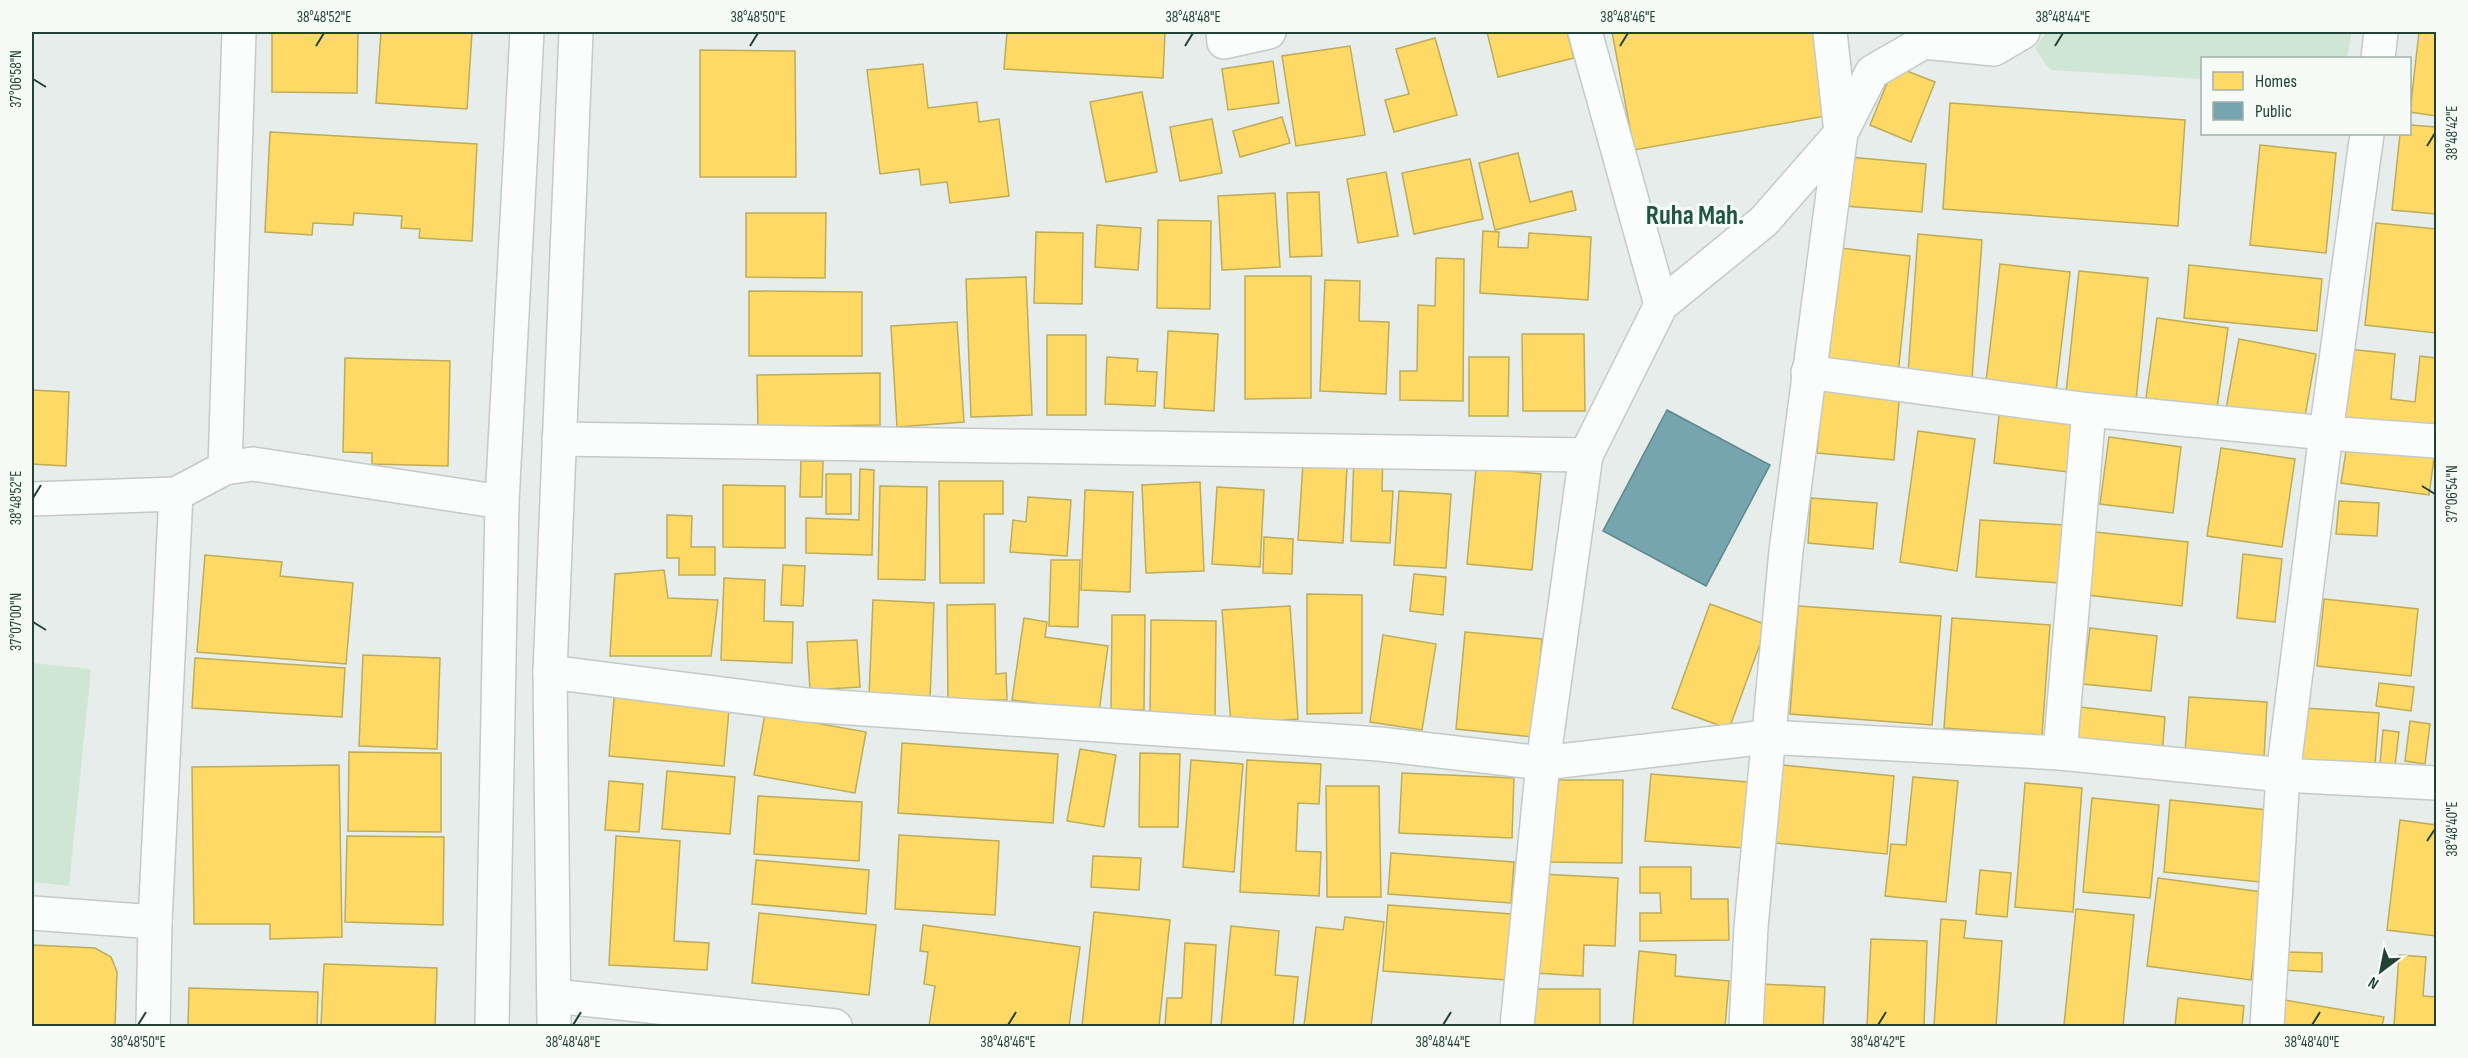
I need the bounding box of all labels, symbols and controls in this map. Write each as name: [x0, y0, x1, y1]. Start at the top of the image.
text: 38°48'52"E: [297, 8, 351, 27]
text: 38°48'50"E: [730, 8, 786, 27]
text: 38°48'48"E: [1165, 8, 1221, 27]
text: 38°48'46"E: [1600, 8, 1656, 27]
text: 38°48'44"E: [2035, 8, 2091, 27]
text: 37°06'58"N: [7, 50, 26, 108]
legend: [2201, 57, 2411, 135]
text: Homes: [2255, 71, 2297, 92]
text: Public: [2255, 101, 2292, 122]
text: 38°48'42"E: [2443, 106, 2462, 160]
district label: Ruha Mah.: [1646, 200, 1744, 232]
text: 37°06'54"N: [2443, 465, 2462, 523]
text: 38°48'52"E: [7, 471, 26, 525]
text: 37°07'00"N: [7, 593, 26, 651]
text: 38°48'40"E: [2443, 801, 2462, 857]
north arrow: [2351, 941, 2411, 1001]
text: N: [2365, 972, 2383, 993]
text: 38°48'50"E: [110, 1033, 166, 1052]
text: 38°48'48"E: [545, 1033, 601, 1052]
text: 38°48'46"E: [980, 1033, 1036, 1052]
text: 38°48'44"E: [1415, 1033, 1471, 1052]
text: 38°48'42"E: [1851, 1033, 1905, 1052]
text: 38°48'40"E: [2284, 1033, 2340, 1052]

